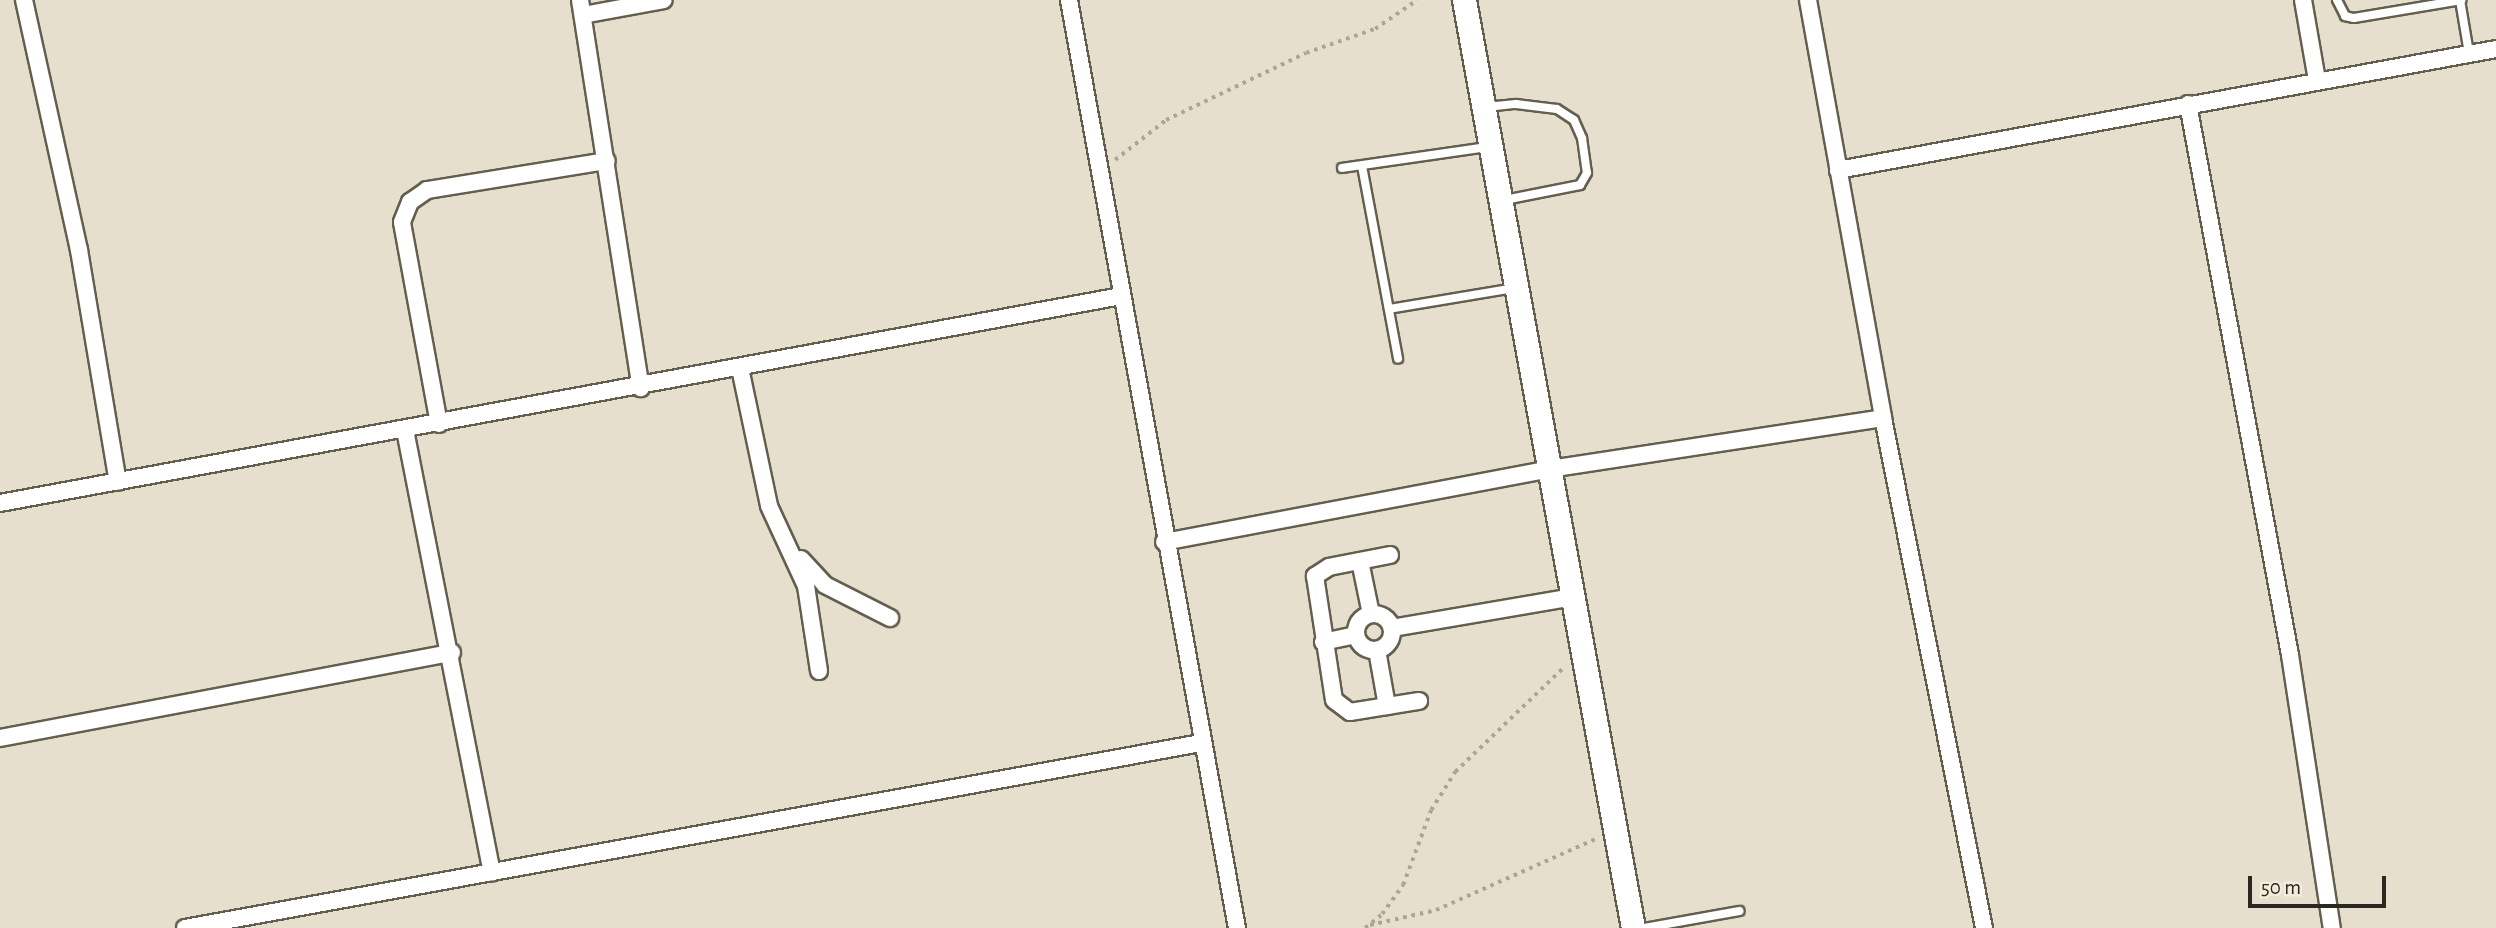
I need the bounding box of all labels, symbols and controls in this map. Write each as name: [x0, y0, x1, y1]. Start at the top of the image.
scale bar: [2251, 862, 2389, 906]
text: 50 m: [2261, 877, 2301, 898]

